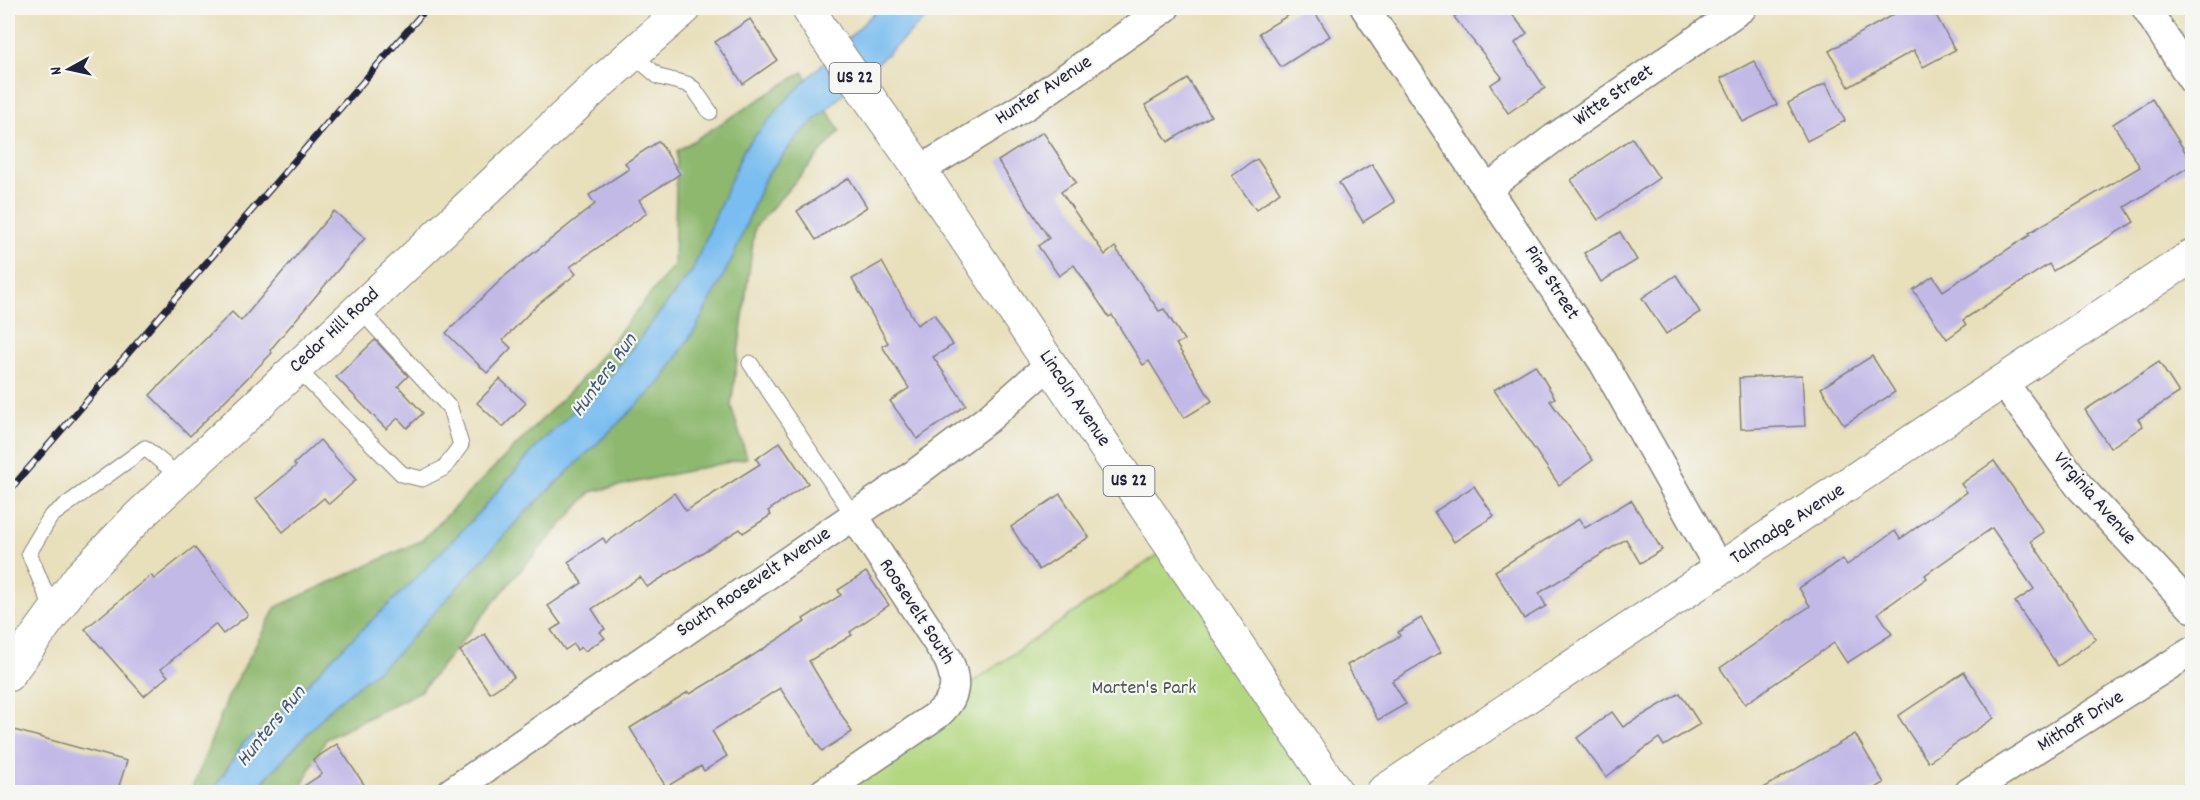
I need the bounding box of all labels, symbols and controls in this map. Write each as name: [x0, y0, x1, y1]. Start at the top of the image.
north arrow: [39, 39, 99, 99]
street label: Hunter Avenue: [990, 49, 1098, 133]
street label: Witte Street: [1568, 58, 1660, 134]
road number: US 22: [830, 63, 880, 93]
text: N: [45, 65, 69, 76]
street label: Pine Street: [1516, 240, 1586, 326]
street label: Cedar Hill Road: [283, 282, 387, 380]
water label: Hunters Run: [564, 327, 646, 424]
street label: Lincoln Avenue: [1031, 345, 1117, 453]
street label: Virginia Avenue: [2046, 447, 2142, 552]
road number: US 22: [1104, 466, 1154, 496]
street label: Talmadge Avenue: [1725, 477, 1851, 573]
street label: South Roosevelt Avenue: [671, 521, 837, 645]
street label: Roosevelt South: [871, 553, 961, 671]
park label: Marten's Park: [1092, 675, 1196, 703]
water label: Hunters Run: [230, 679, 315, 774]
street label: Mithoff Drive: [2032, 684, 2130, 760]

